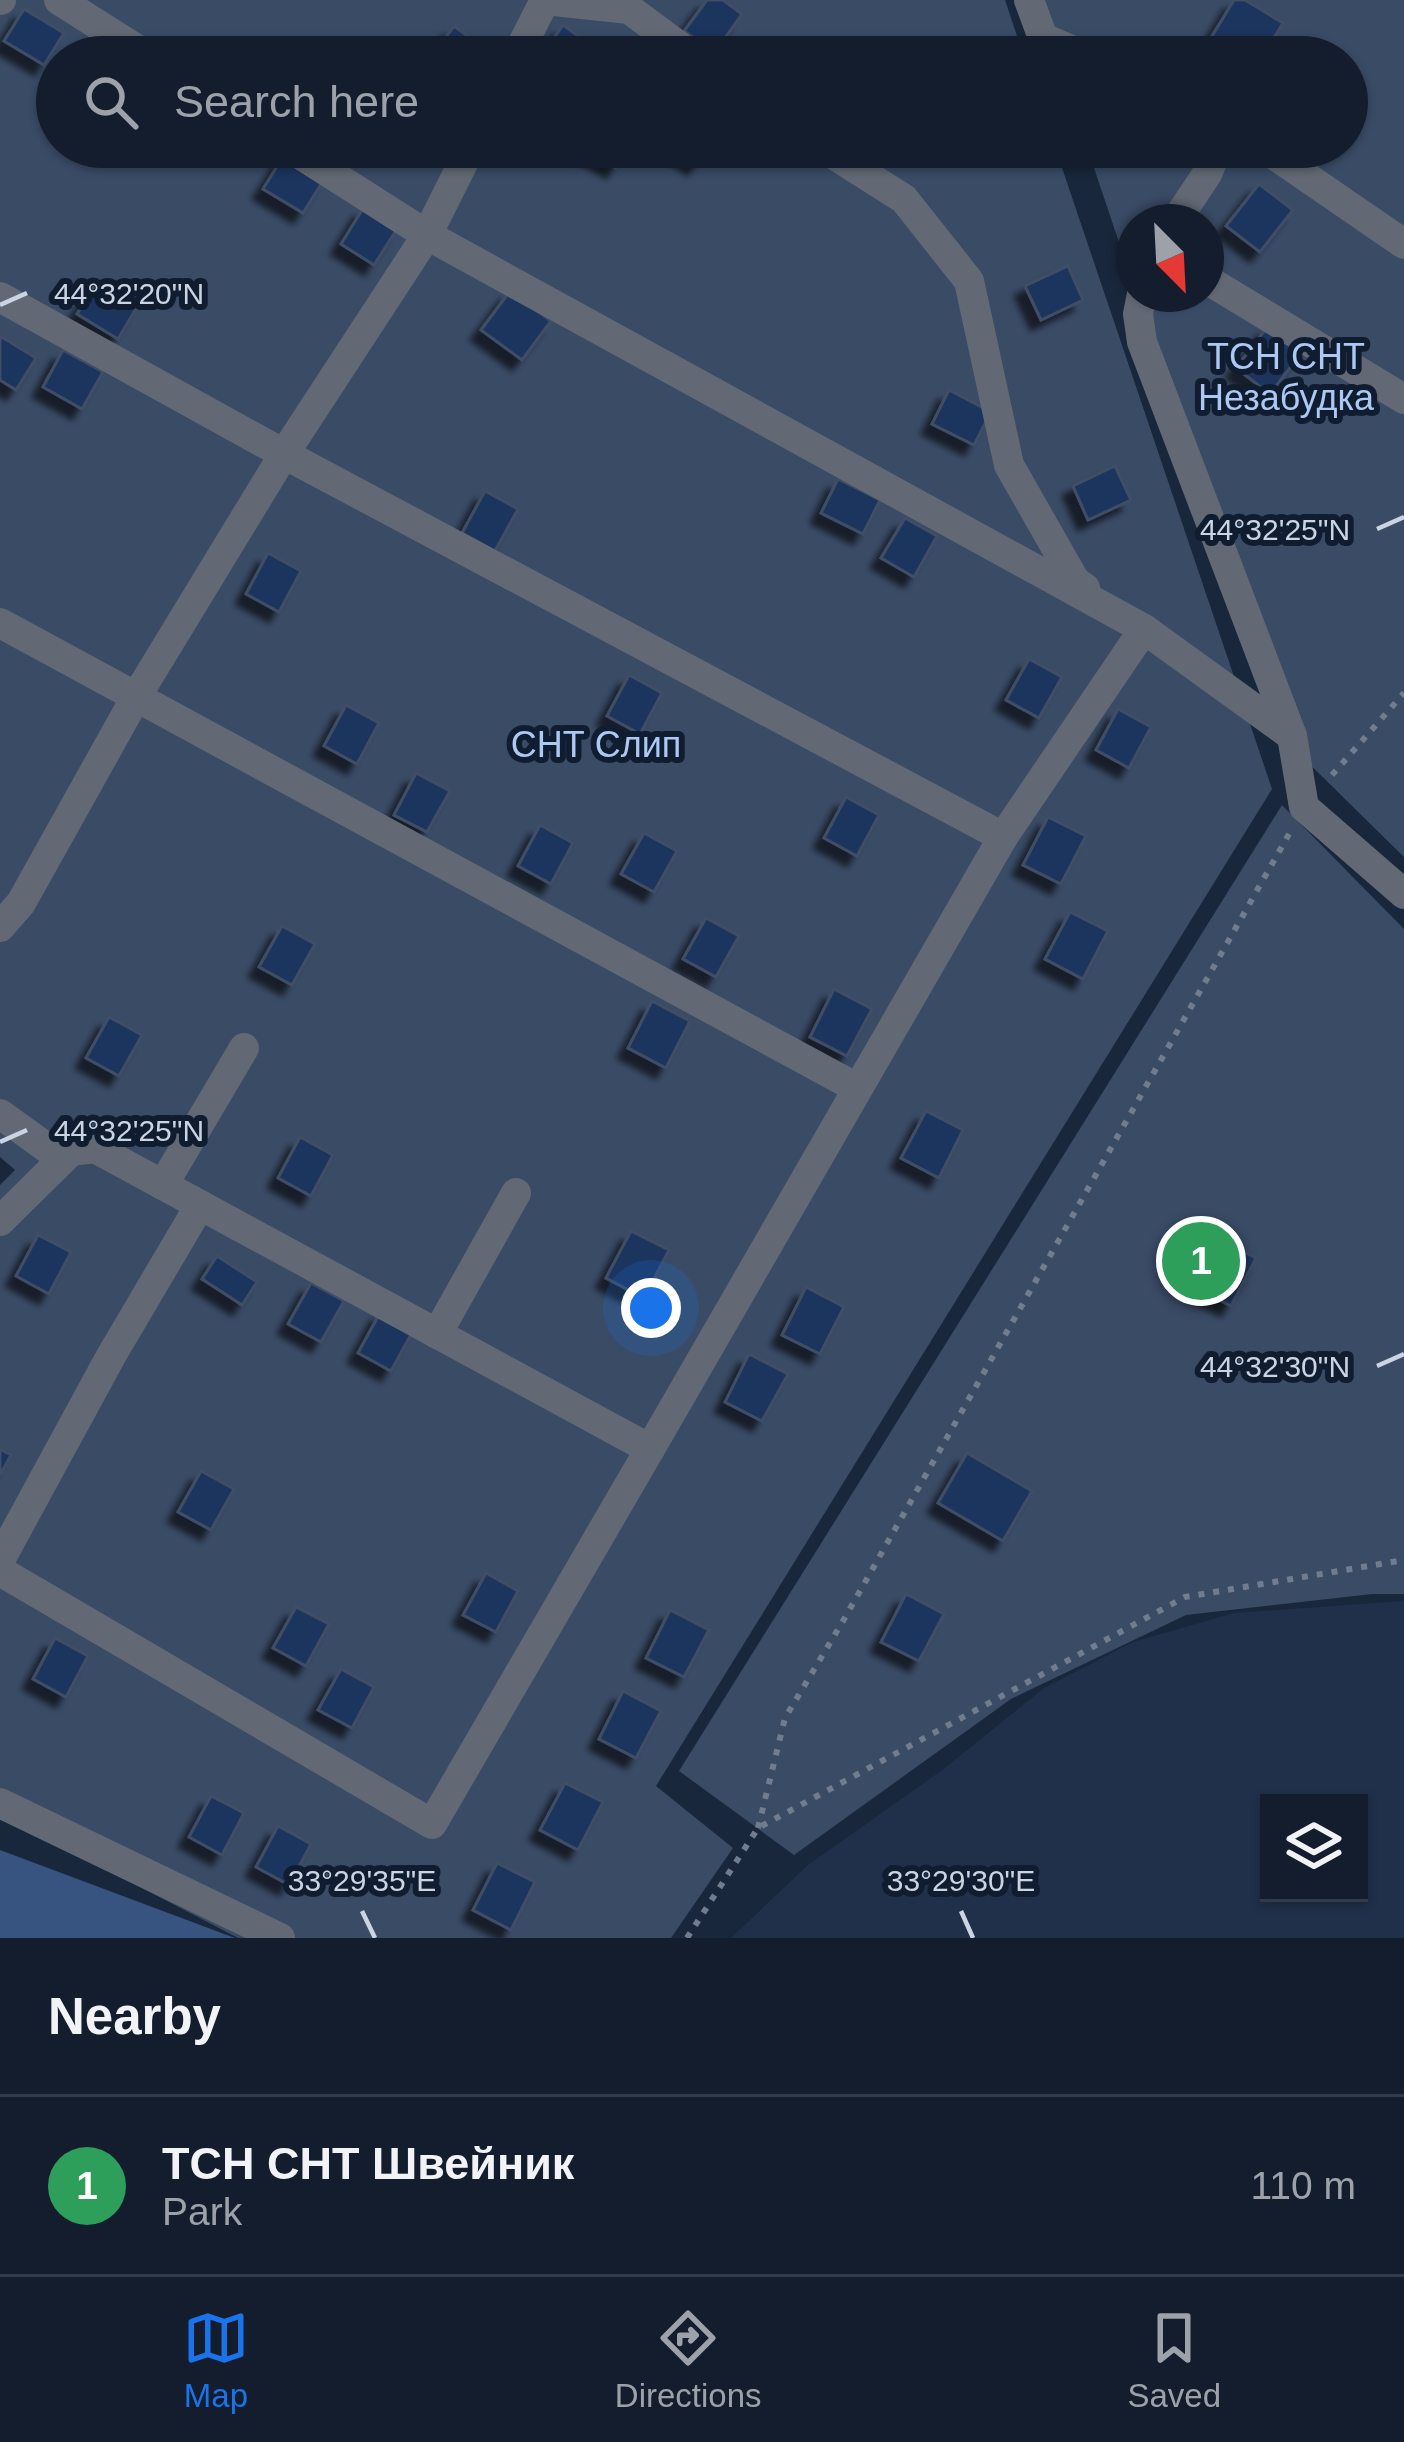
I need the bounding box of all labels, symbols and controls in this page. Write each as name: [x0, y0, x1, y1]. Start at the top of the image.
search box: [36, 36, 1368, 168]
icon: search: [78, 69, 144, 135]
text: Search here: [174, 76, 419, 127]
north arrow: [1116, 204, 1224, 312]
text: 44°32'20"N: [54, 277, 204, 310]
park label: ТСН СНТ Незабудка: [1198, 336, 1375, 418]
text: 44°32'25"N: [1200, 513, 1350, 546]
park label: СНТ Слип: [511, 724, 681, 765]
text: 44°32'25"N: [54, 1114, 204, 1147]
pin: 1: [1162, 1216, 1240, 1306]
your location: [621, 1278, 681, 1338]
text: 44°32'30"N: [1200, 1350, 1350, 1383]
map controls: [1260, 1794, 1368, 1902]
button: layers: [1260, 1794, 1368, 1902]
text: 33°29'35"E: [288, 1864, 436, 1897]
text: 33°29'30"E: [887, 1864, 1035, 1897]
text: Nearby: [48, 1988, 221, 2045]
text: ТСН СНТ Швейник: [162, 2138, 574, 2189]
text: 1: [76, 2164, 98, 2207]
text: 110 m: [1251, 2164, 1356, 2207]
text: Park: [162, 2190, 242, 2233]
tab: Map: [183, 2305, 249, 2415]
tab: Directions: [615, 2305, 762, 2415]
tab: Saved: [1127, 2305, 1221, 2415]

